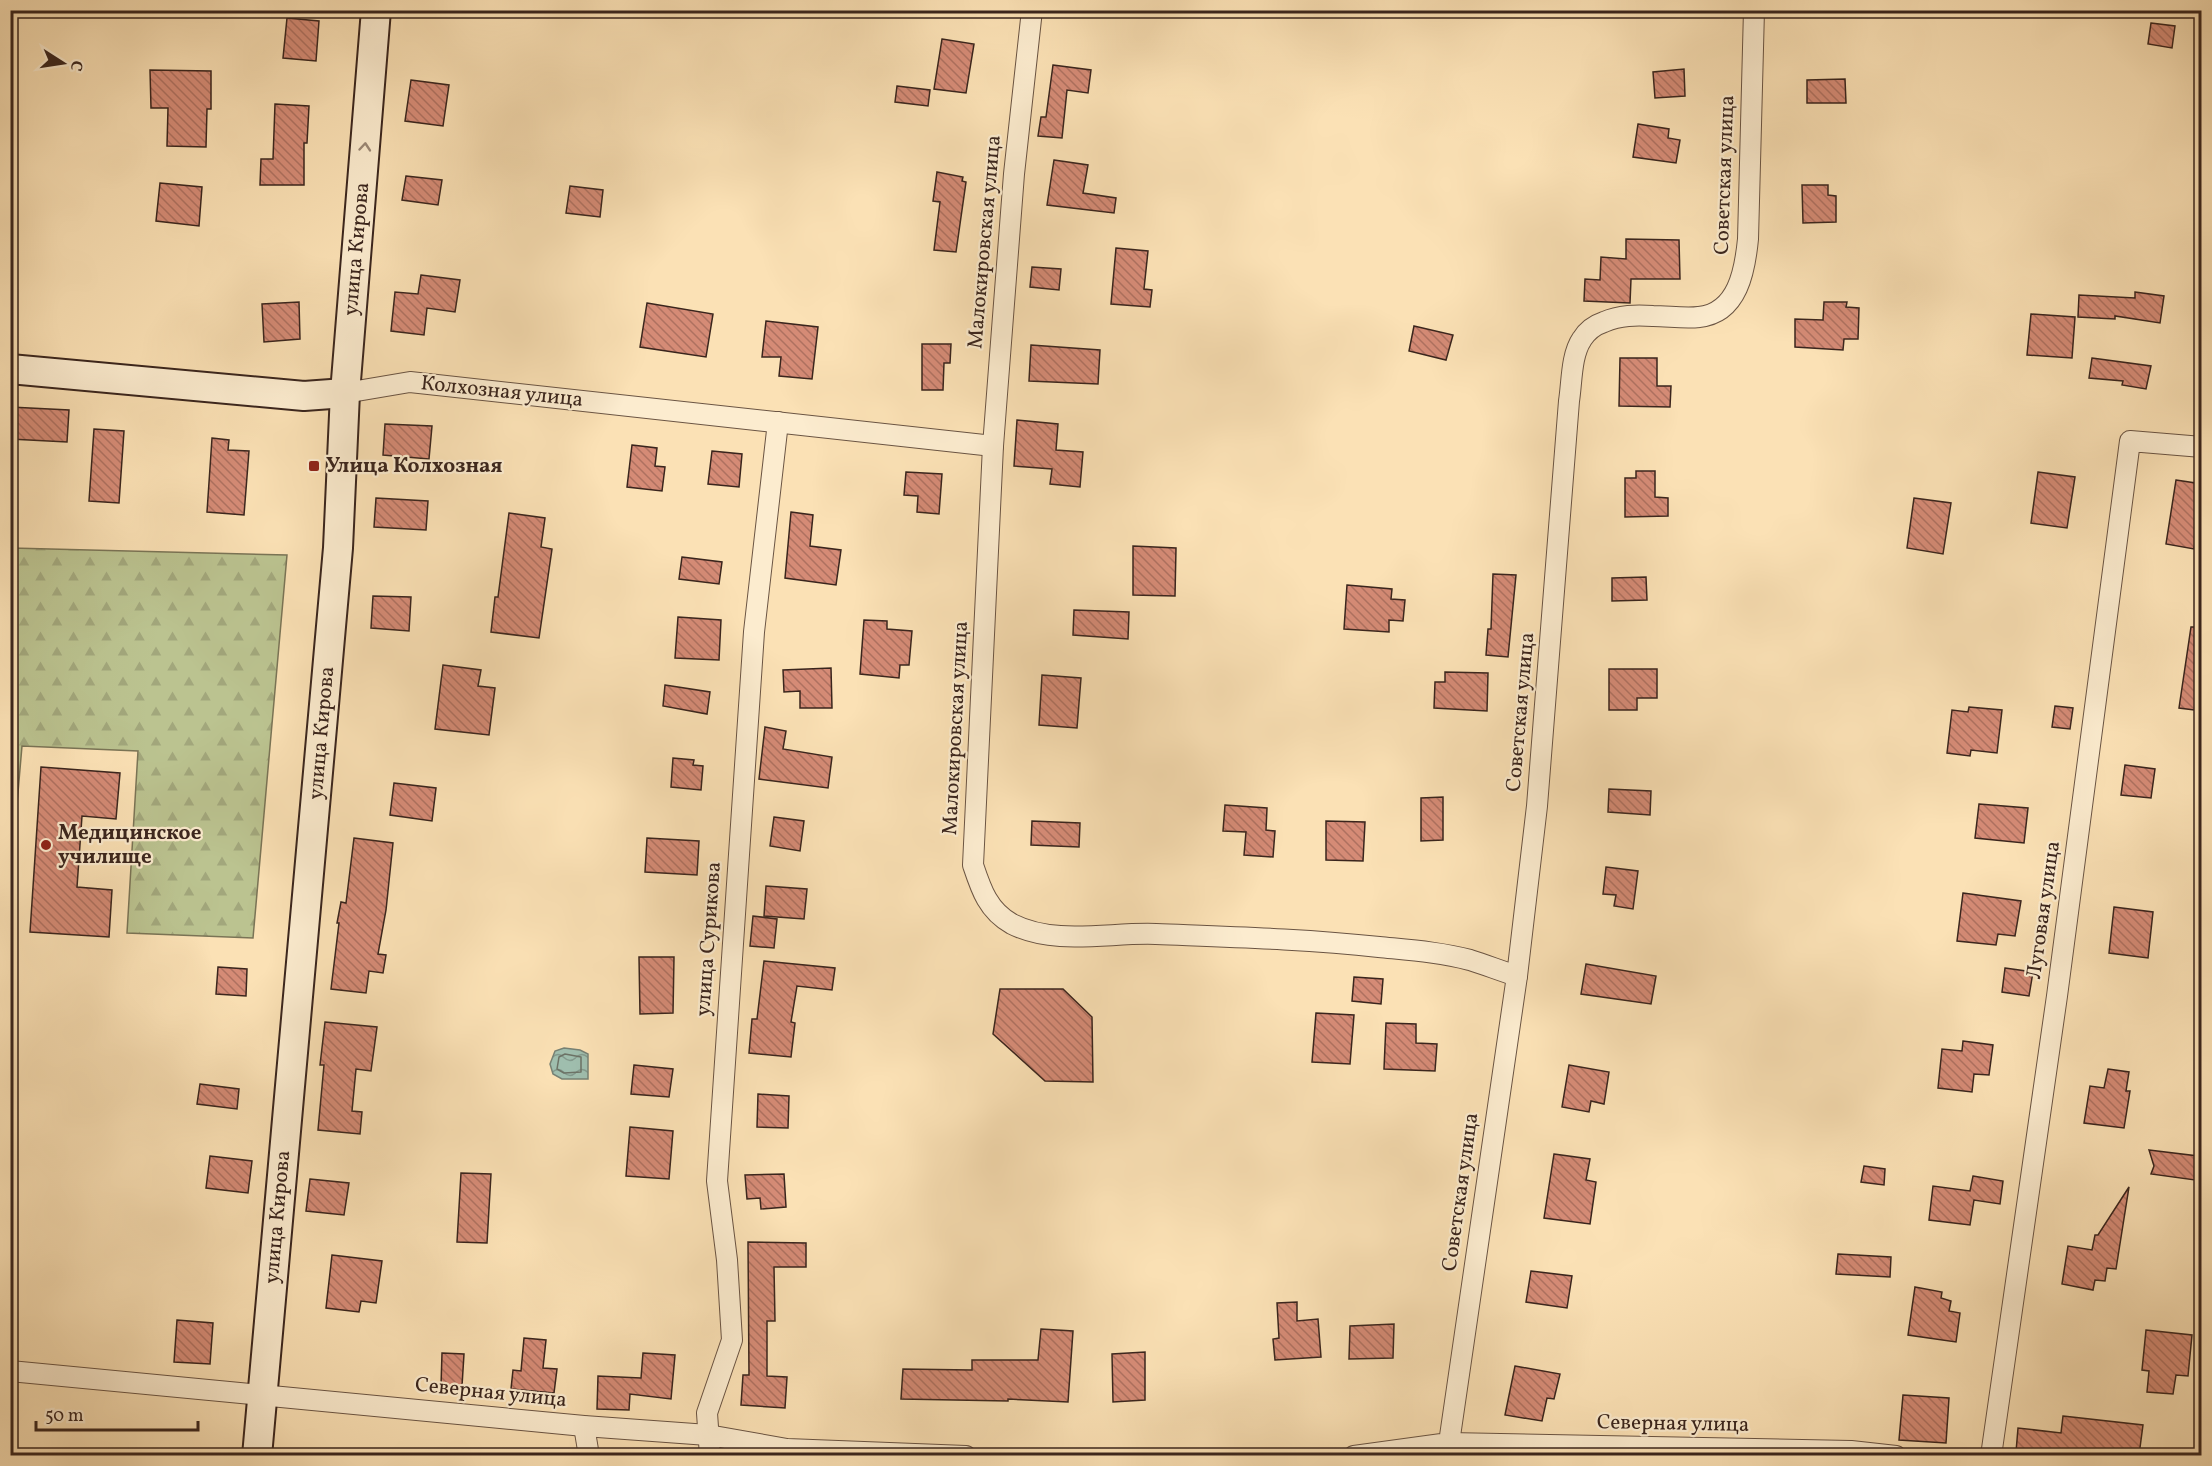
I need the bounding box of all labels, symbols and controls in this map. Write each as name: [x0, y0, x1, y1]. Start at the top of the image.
north arrow: [33, 33, 93, 93]
text: С: [64, 58, 88, 73]
street label: Советская улица: [1708, 95, 1742, 255]
street label: Малокировская улица: [961, 134, 1009, 350]
one-way arrow: [358, 142, 371, 151]
street label: улица Кирова: [337, 181, 377, 317]
street label: Колхозная улица: [419, 369, 585, 415]
place label: Улица Колхозная: [326, 452, 503, 481]
marker: Улица Колхозная: [307, 459, 321, 473]
street label: Малокировская улица: [936, 620, 976, 836]
street label: Советская улица: [1500, 631, 1542, 793]
street label: улица Кирова: [302, 665, 342, 801]
place label: Медицинское училище: [58, 819, 201, 872]
marker: Медицинское училище: [39, 838, 53, 852]
street label: Луговая улица: [2020, 839, 2068, 981]
street label: улица Сурикова: [689, 861, 729, 1017]
street label: Советская улица: [1436, 1111, 1486, 1273]
street label: улица Кирова: [258, 1149, 298, 1285]
street label: Северная улица: [414, 1371, 568, 1415]
scale bar: [36, 1394, 198, 1432]
text: 50 m: [45, 1404, 84, 1429]
street label: Северная улица: [1596, 1408, 1750, 1440]

